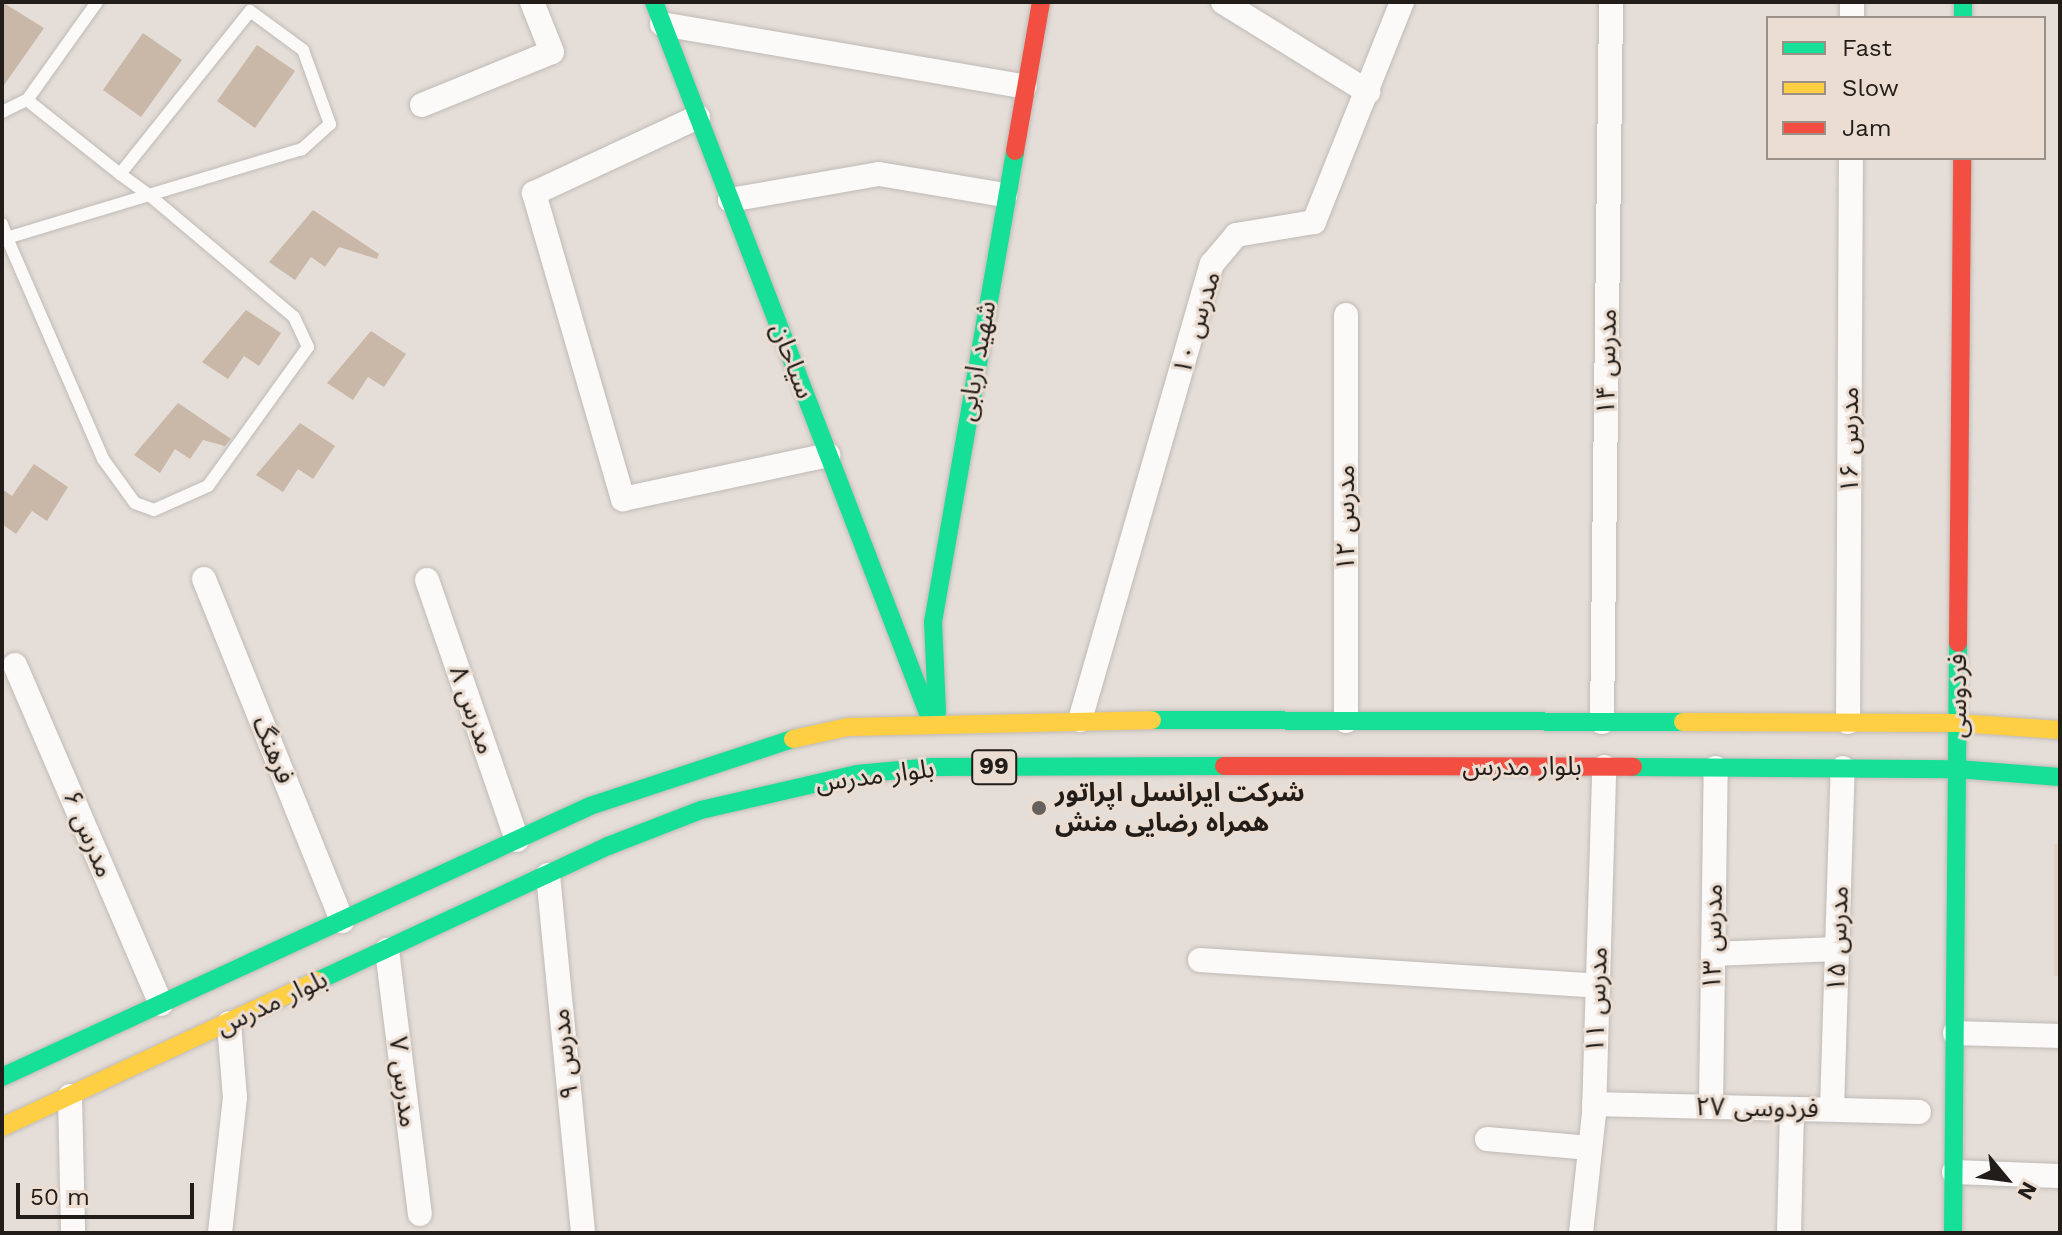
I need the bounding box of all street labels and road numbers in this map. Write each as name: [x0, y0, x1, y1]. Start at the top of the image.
street label: مدرس ۱۰: [1167, 268, 1227, 378]
street label: شهید اربابی: [951, 298, 1003, 424]
street label: مدرس ۱۴: [1590, 309, 1624, 415]
street label: سیاحان: [763, 319, 821, 403]
street label: مدرس ۱۶: [1834, 387, 1866, 493]
street label: مدرس ۱۲: [1330, 465, 1362, 571]
street label: فردوسی: [1942, 654, 1974, 738]
street label: مدرس ۸: [442, 662, 502, 758]
street label: فرهنگ: [245, 712, 301, 788]
road number: 99: [970, 747, 1018, 787]
street label: بلوار مدرس: [1462, 751, 1582, 783]
street label: بلوار مدرس: [814, 753, 936, 799]
street label: مدرس ۶: [56, 786, 120, 882]
street label: مدرس ۱۳: [1696, 884, 1730, 990]
street label: مدرس ۱۵: [1821, 885, 1855, 993]
street label: مدرس ۱۱: [1580, 946, 1614, 1054]
street label: بلوار مدرس: [211, 964, 333, 1042]
street label: مدرس ۹: [545, 1007, 585, 1101]
street label: مدرس ۷: [382, 1035, 424, 1129]
street label: فردوسی ۲۷: [1695, 1091, 1819, 1125]

